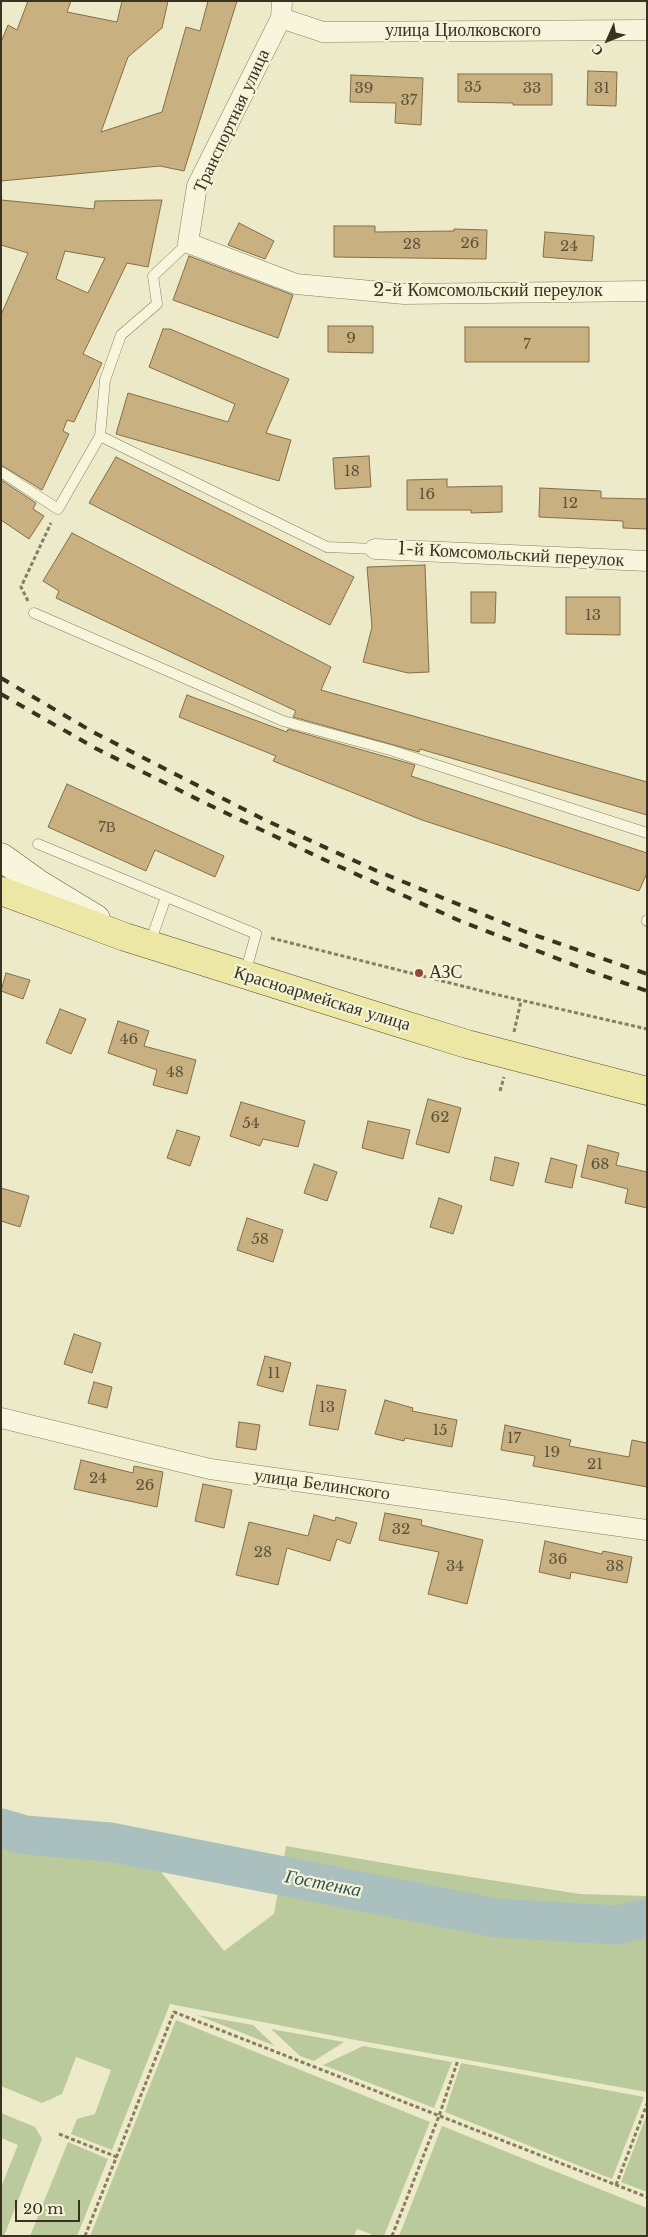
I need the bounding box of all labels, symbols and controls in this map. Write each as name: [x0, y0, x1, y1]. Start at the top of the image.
north arrow: [583, 15, 633, 65]
street label: улица Циолковского: [385, 20, 541, 42]
text: С: [587, 41, 607, 60]
street label: Транспортная улица: [189, 46, 275, 196]
house number: 35: [464, 79, 482, 97]
house number: 39: [355, 80, 373, 98]
house number: 33: [523, 80, 541, 98]
house number: 31: [594, 80, 610, 98]
house number: 37: [401, 92, 417, 110]
house number: 26: [461, 235, 479, 253]
house number: 28: [403, 236, 421, 254]
house number: 24: [560, 238, 578, 256]
street label: 2-й Комсомольский переулок: [373, 280, 603, 302]
house number: 9: [346, 330, 356, 348]
house number: 7: [523, 336, 531, 354]
house number: 18: [344, 463, 360, 481]
house number: 16: [419, 486, 435, 504]
house number: 12: [562, 495, 578, 513]
street label: 1-й Комсомольский переулок: [397, 538, 625, 572]
house number: 13: [585, 607, 601, 625]
house number: 7В: [98, 819, 116, 837]
street label: Красноармейская улица: [231, 962, 413, 1036]
place label: АЗС: [429, 962, 463, 984]
marker: АЗС: [413, 967, 425, 979]
house number: 46: [120, 1031, 138, 1049]
house number: 48: [166, 1064, 184, 1082]
house number: 62: [431, 1109, 449, 1127]
house number: 54: [242, 1115, 260, 1133]
house number: 68: [591, 1156, 609, 1174]
house number: 58: [251, 1231, 269, 1249]
house number: 11: [267, 1365, 281, 1383]
house number: 13: [319, 1399, 335, 1417]
house number: 15: [432, 1422, 448, 1440]
house number: 17: [507, 1430, 521, 1448]
house number: 19: [544, 1444, 560, 1462]
house number: 21: [587, 1456, 603, 1474]
street label: улица Белинского: [253, 1465, 391, 1505]
house number: 24: [89, 1470, 107, 1488]
house number: 26: [136, 1477, 154, 1495]
house number: 32: [392, 1521, 410, 1539]
house number: 28: [254, 1544, 272, 1562]
house number: 36: [549, 1551, 567, 1569]
house number: 34: [446, 1558, 464, 1576]
house number: 38: [606, 1558, 624, 1576]
water label: Гостенка: [283, 1865, 363, 1903]
scale bar: [18, 2190, 82, 2222]
text: 20 m: [23, 2199, 63, 2218]

